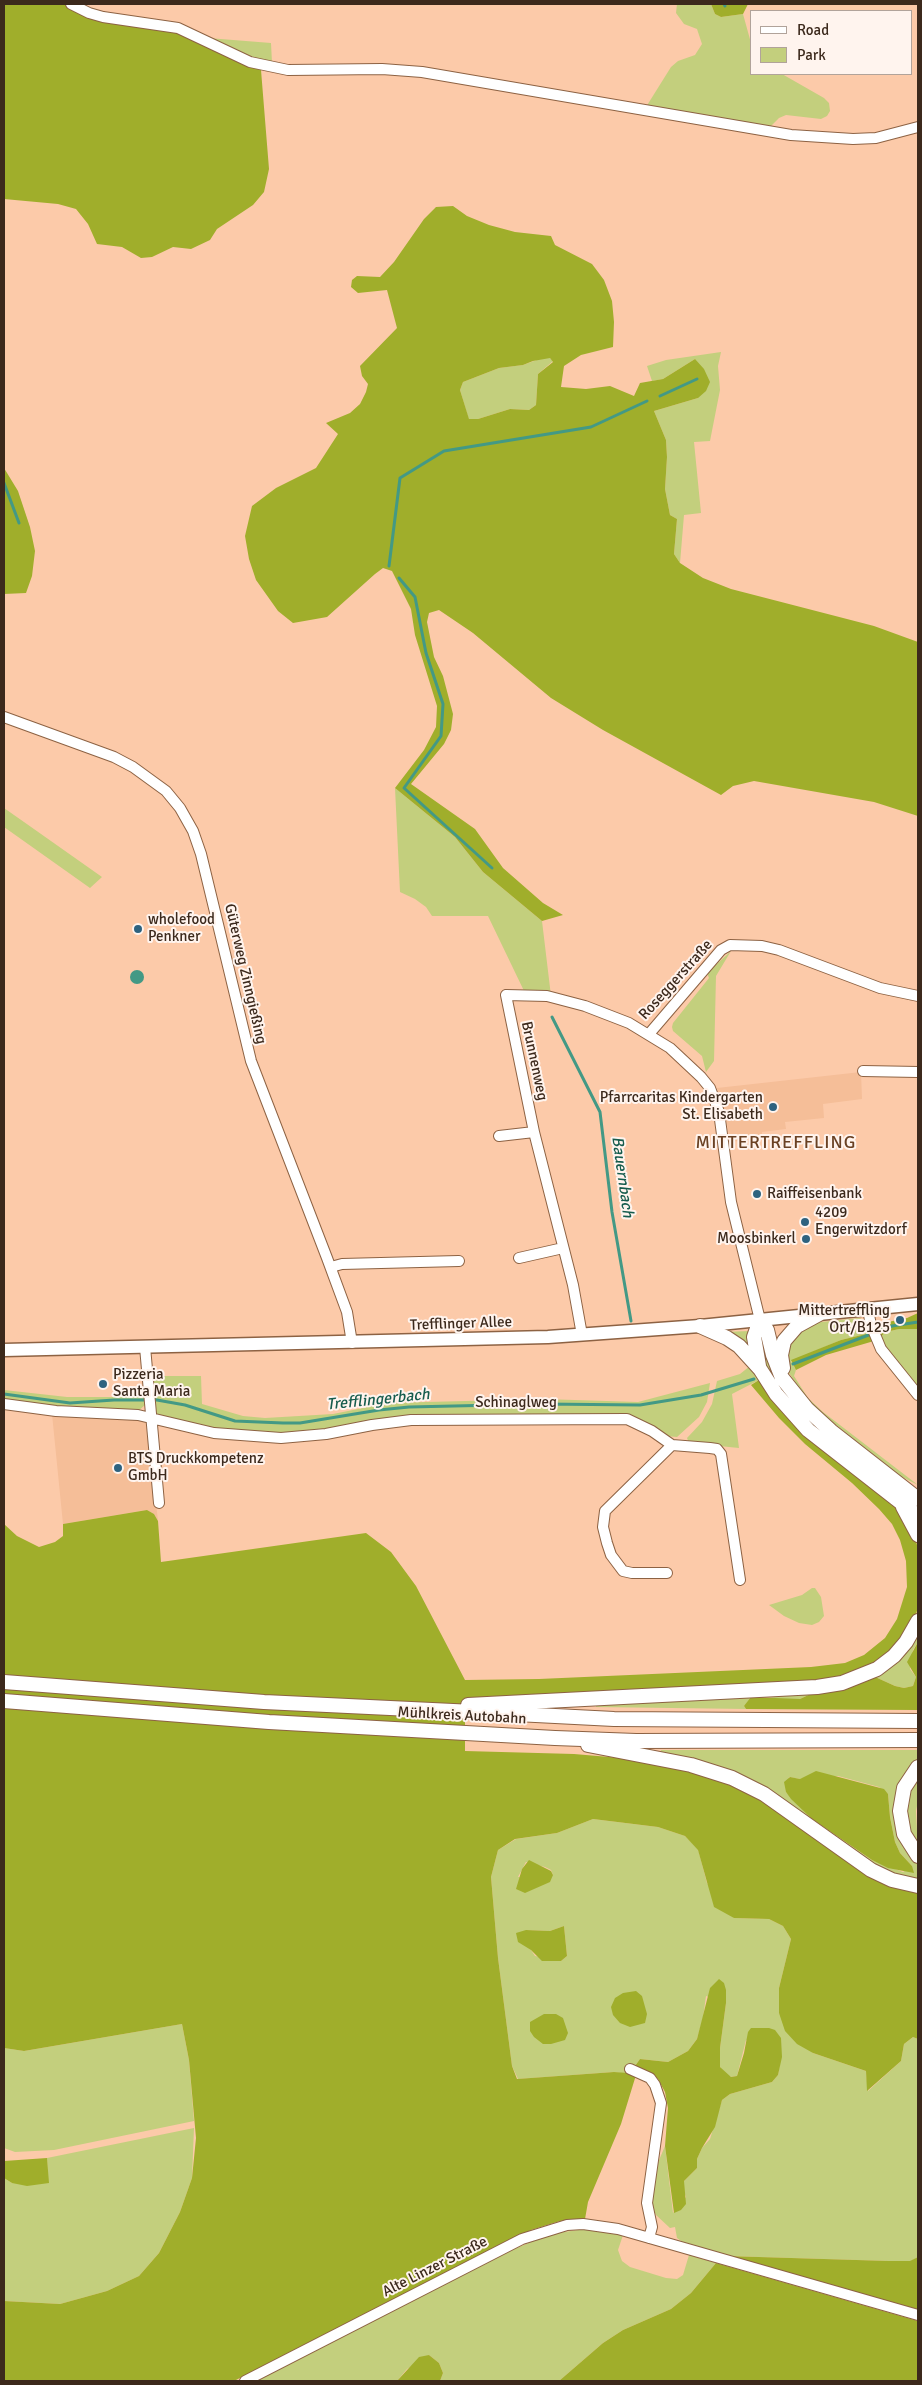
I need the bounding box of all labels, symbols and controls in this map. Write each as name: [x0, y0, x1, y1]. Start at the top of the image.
legend: [750, 10, 912, 75]
text: Road: [797, 21, 829, 39]
text: Park: [797, 46, 826, 64]
street label: Güterweg Zinngießing: [220, 902, 270, 1046]
place label: wholefood Penkner: [148, 911, 215, 946]
marker: wholefood Penkner: [132, 923, 144, 935]
street label: Roseggerstraße: [635, 936, 717, 1024]
street label: Brunnenweg: [517, 1020, 551, 1102]
place label: Pfarrcaritas Kindergarten St. Elisabeth: [600, 1089, 763, 1124]
marker: Pfarrcaritas Kindergarten St. Elisabeth: [767, 1101, 779, 1113]
district label: MITTERTREFFLING: [694, 1132, 858, 1154]
water label: Bauernbach: [607, 1135, 637, 1219]
place label: Raiffeisenbank: [767, 1185, 862, 1203]
marker: Raiffeisenbank: [751, 1188, 763, 1200]
place label: 4209 Engerwitzdorf: [815, 1204, 907, 1239]
marker: 4209 Engerwitzdorf: [799, 1216, 811, 1228]
place label: Moosbinkerl: [717, 1230, 796, 1248]
marker: Moosbinkerl: [800, 1233, 812, 1245]
place label: Mittertreffling Ort/B125: [798, 1302, 890, 1337]
street label: Trefflinger Allee: [410, 1313, 512, 1335]
marker: Mittertreffling Ort/B125: [894, 1314, 906, 1326]
place label: Pizzeria Santa Maria: [113, 1366, 190, 1401]
marker: Pizzeria Santa Maria: [97, 1378, 109, 1390]
water label: Trefflingerbach: [326, 1385, 430, 1415]
street label: Schinaglweg: [475, 1394, 557, 1412]
place label: BTS Druckkompetenz GmbH: [128, 1450, 264, 1485]
marker: BTS Druckkompetenz GmbH: [112, 1462, 124, 1474]
street label: Mühlkreis Autobahn: [397, 1704, 527, 1728]
street label: Alte Linzer Straße: [380, 2233, 490, 2301]

